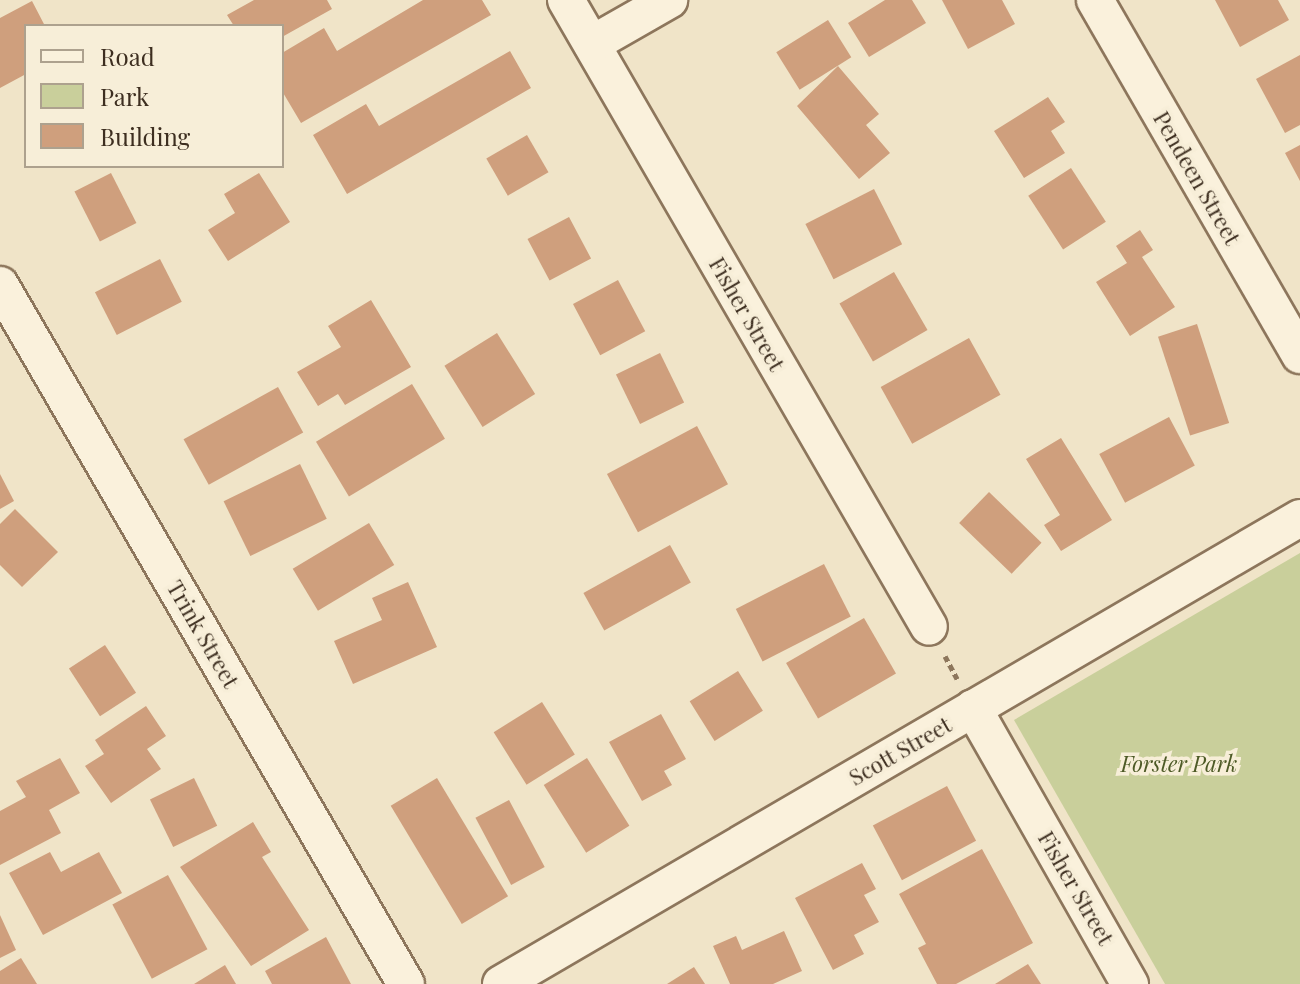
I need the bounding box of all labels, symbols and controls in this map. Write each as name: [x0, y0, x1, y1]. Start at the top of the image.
legend: [24, 24, 284, 168]
text: Road: [100, 40, 155, 72]
text: Park: [100, 80, 149, 112]
street label: Pendeen Street: [1148, 107, 1246, 249]
text: Building: [100, 120, 190, 152]
street label: Fisher Street: [704, 252, 790, 376]
street label: Trink Street: [162, 576, 244, 692]
street label: Scott Street: [844, 711, 956, 791]
park label: Forster Park: [1121, 751, 1237, 777]
street label: Fisher Street: [1033, 826, 1119, 950]

